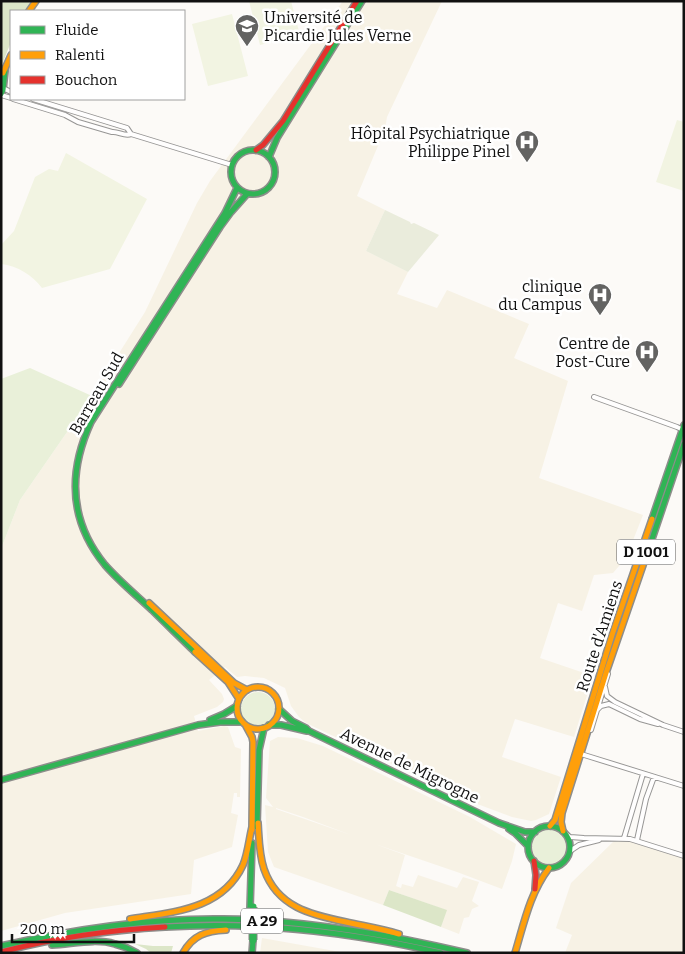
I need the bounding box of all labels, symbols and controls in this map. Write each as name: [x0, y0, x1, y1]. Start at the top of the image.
place label: Université de Picardie Jules Verne: [264, 8, 411, 45]
legend: [10, 10, 185, 100]
school or university icon: Université de Picardie Jules Verne: [234, 13, 260, 47]
text: Fluide: [55, 21, 98, 39]
text: Ralenti: [55, 46, 105, 64]
text: Bouchon: [55, 71, 118, 89]
place label: Hôpital Psychiatrique Philippe Pinel: [351, 124, 510, 161]
hospital icon: Hôpital Psychiatrique Philippe Pinel: [514, 129, 540, 163]
place label: clinique du Campus: [498, 277, 582, 314]
hospital icon: clinique du Campus: [587, 282, 613, 316]
place label: Centre de Post-Cure: [556, 334, 630, 371]
hospital icon: Centre de Post-Cure: [634, 339, 660, 373]
street label: Barreau Sud: [65, 348, 128, 438]
road number: D 1001: [617, 540, 675, 564]
street label: Route d'Amiens: [573, 578, 626, 694]
street label: Avenue de Migrogne: [337, 724, 482, 807]
road number: A 29: [241, 908, 283, 934]
scale bar: [12, 912, 135, 944]
text: 200 m: [20, 920, 65, 938]

